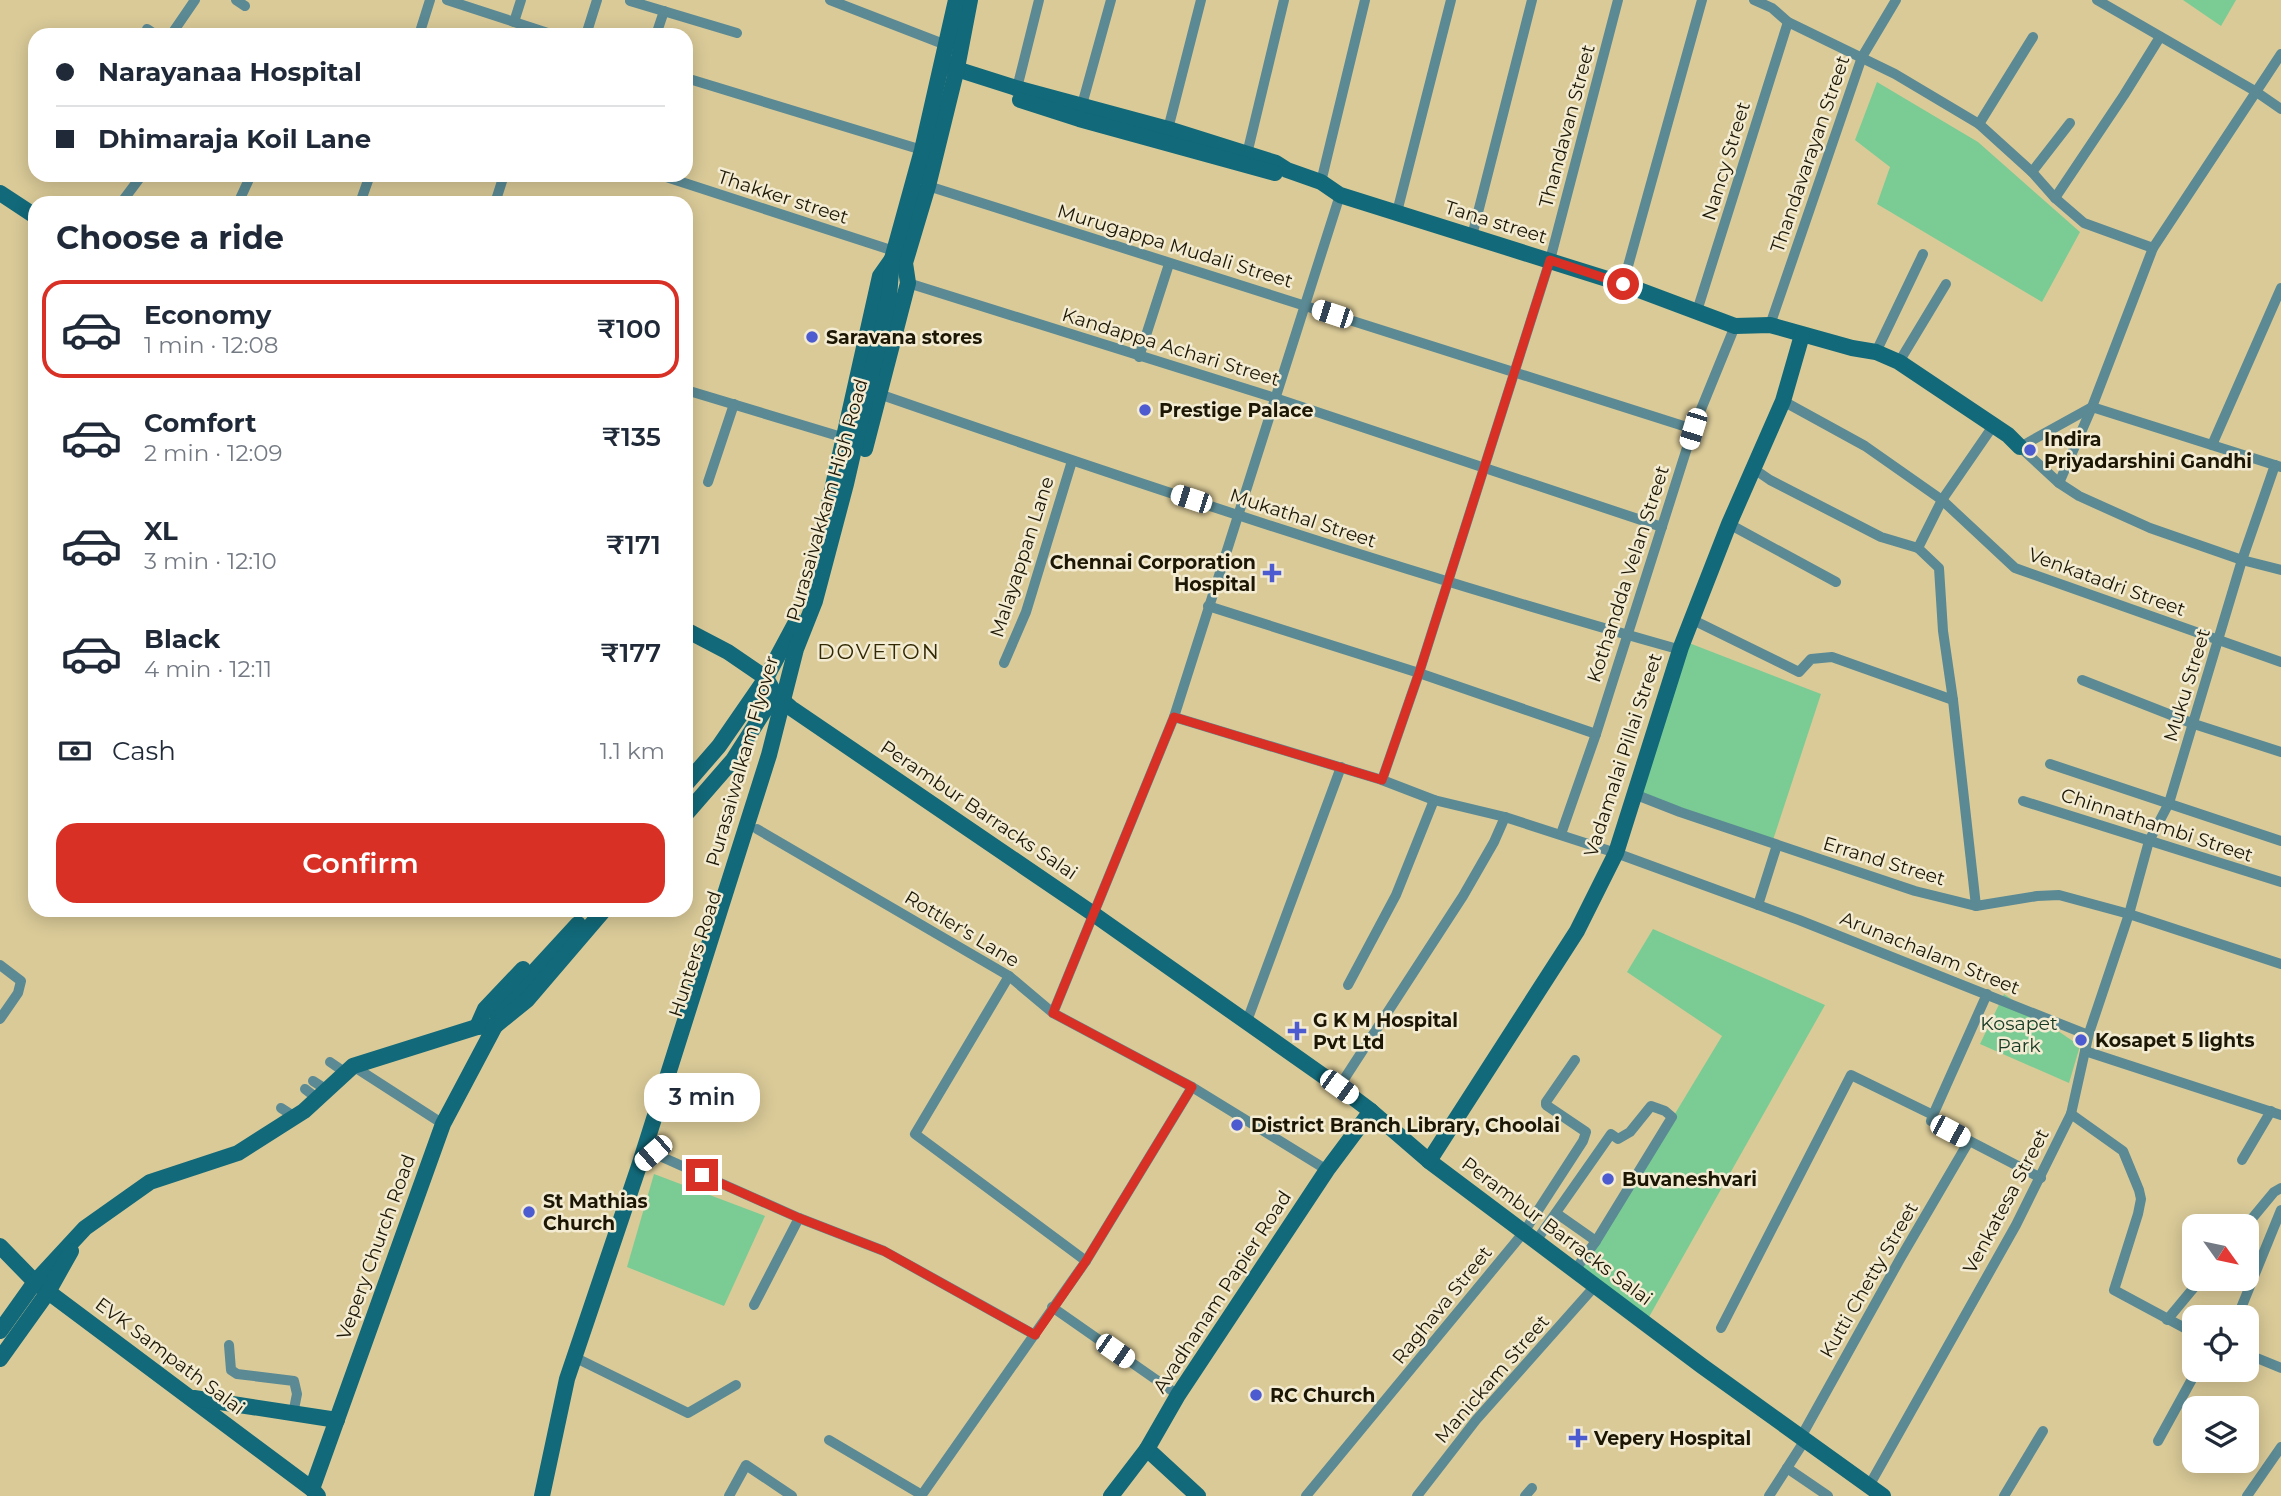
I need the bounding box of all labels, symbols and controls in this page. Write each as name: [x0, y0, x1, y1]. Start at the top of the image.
street label: Thandavan Street: [1534, 42, 1600, 210]
street label: Thandavarayan Street: [1765, 52, 1855, 256]
text: Narayanaa Hospital: [98, 56, 362, 88]
street label: Nancy Street: [1697, 99, 1755, 223]
text: Dhimaraja Koil Lane: [98, 123, 371, 155]
street label: Thakker street: [715, 165, 852, 229]
street label: Tana street: [1442, 196, 1550, 249]
street label: Murugappa Mudali Street: [1054, 199, 1296, 293]
text: Choose a ride: [56, 218, 284, 257]
route start: [1607, 268, 1639, 300]
icon: car: [60, 298, 123, 361]
car: [1309, 298, 1356, 330]
text: Economy: [144, 299, 271, 331]
street label: Kandappa Achari Street: [1059, 303, 1283, 391]
text: ₹100: [597, 313, 661, 345]
place label: Saravana stores: [826, 326, 982, 349]
marker: Saravana stores: [804, 329, 820, 345]
text: 1 min · 12:08: [144, 331, 278, 359]
street label: Purasaivakkam High Road: [781, 376, 873, 624]
place label: Prestige Palace: [1159, 399, 1313, 422]
marker: Prestige Palace: [1137, 402, 1153, 418]
icon: car: [60, 406, 123, 469]
car: [1677, 406, 1710, 452]
text: Comfort: [144, 407, 256, 439]
text: ₹135: [602, 421, 661, 453]
place label: Indira Priyadarshini Gandhi: [2044, 428, 2252, 473]
text: 2 min · 12:09: [144, 439, 283, 467]
marker: Indira Priyadarshini Gandhi: [2022, 442, 2038, 458]
street label: Kothandda Velan Street: [1582, 462, 1674, 685]
street label: Malayappan Lane: [985, 474, 1059, 640]
car: [1168, 483, 1215, 515]
street label: Mukathal Street: [1227, 483, 1379, 553]
icon: car: [60, 514, 123, 577]
text: XL: [144, 515, 178, 547]
text: ₹171: [606, 529, 661, 561]
street label: Venkatadri Street: [2025, 543, 2189, 621]
text: 3 min · 12:10: [144, 547, 277, 575]
place label: Chennai Corporation Hospital: [1050, 551, 1256, 596]
marker: Chennai Corporation Hospital: [1262, 563, 1282, 583]
icon: car: [60, 622, 123, 685]
text: Black: [144, 623, 220, 655]
street label: Muku Street: [2159, 625, 2215, 744]
text: ₹177: [600, 637, 661, 669]
district label: DOVETON: [817, 639, 941, 664]
street label: Vadamalai Pillai Street: [1579, 650, 1667, 860]
street label: Purasaiwalkam Flyover: [701, 653, 783, 869]
text: 4 min · 12:11: [144, 655, 272, 683]
icon: cash: [56, 732, 94, 770]
text: Cash: [112, 735, 176, 767]
street label: Perambur Barracks Salai: [876, 735, 1082, 885]
text: 1.1 km: [600, 737, 665, 765]
street label: Chinnathambi Street: [2058, 783, 2256, 867]
button: Confirm: [56, 823, 665, 903]
street label: Errand Street: [1820, 832, 1948, 891]
street label: Rottler's Lane: [900, 886, 1024, 972]
street label: Hunters Road: [664, 888, 726, 1020]
street label: Arunachalam Street: [1837, 906, 2023, 1000]
place label: G K M Hospital Pvt Ltd: [1313, 1009, 1458, 1054]
park label: Kosapet Park: [1980, 1012, 2058, 1057]
marker: G K M Hospital Pvt Ltd: [1287, 1021, 1307, 1041]
place label: Kosapet 5 lights: [2095, 1029, 2255, 1052]
marker: Kosapet 5 lights: [2073, 1032, 2089, 1048]
car: [1316, 1066, 1363, 1108]
callout: 3 min: [644, 1074, 760, 1122]
text: 3 min: [669, 1083, 735, 1111]
car: [1927, 1112, 1974, 1150]
place label: District Branch Library, Choolai: [1251, 1114, 1560, 1137]
marker: District Branch Library, Choolai: [1229, 1117, 1245, 1133]
street label: Venkatesa Street: [1958, 1124, 2054, 1277]
car: [631, 1131, 676, 1175]
street label: Vepery Church Road: [332, 1151, 420, 1343]
street label: Perambur Barracks Salai: [1457, 1152, 1657, 1310]
route end: [686, 1159, 718, 1191]
place label: Buvaneshvari: [1622, 1168, 1757, 1191]
marker: Buvaneshvari: [1600, 1171, 1616, 1187]
street label: Avadhanam Papier Road: [1148, 1186, 1296, 1398]
place label: St Mathias Church: [543, 1190, 648, 1235]
street label: Kutti Chetty Street: [1815, 1198, 1923, 1362]
marker: St Mathias Church: [521, 1204, 537, 1220]
north arrow: [2182, 1214, 2259, 1292]
map controls: [2182, 1214, 2259, 1473]
street label: Raghava Street: [1387, 1241, 1497, 1369]
street label: EVK Sampath Salai: [91, 1292, 249, 1420]
button: locate: [2182, 1305, 2259, 1382]
street label: Manickam Street: [1430, 1310, 1554, 1448]
car: [1092, 1330, 1139, 1372]
place label: RC Church: [1270, 1384, 1375, 1407]
marker: RC Church: [1248, 1387, 1264, 1403]
button: layers: [2182, 1396, 2259, 1473]
place label: Vepery Hospital: [1593, 1427, 1751, 1450]
marker: Vepery Hospital: [1568, 1428, 1588, 1448]

